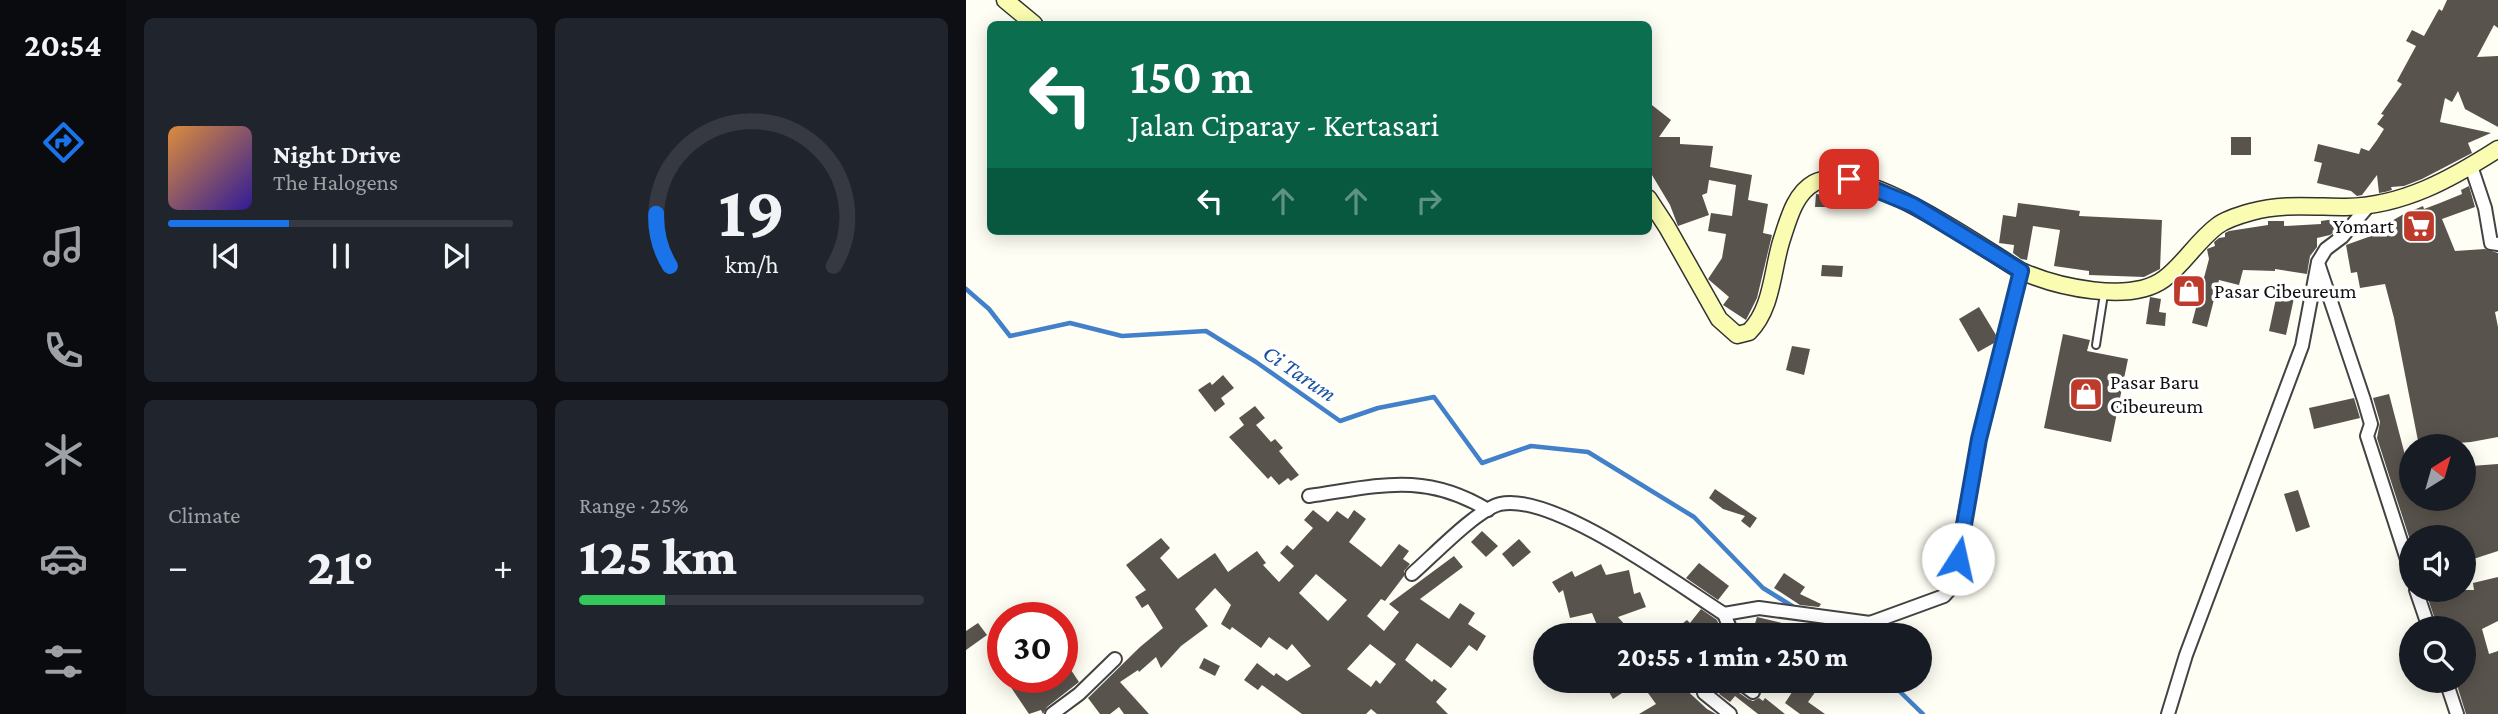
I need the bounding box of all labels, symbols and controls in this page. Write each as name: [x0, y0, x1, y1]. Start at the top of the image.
text: 20:54: [24, 27, 102, 63]
icon: left: [1015, 49, 1106, 140]
text: 150 m: [1130, 49, 1253, 104]
text: Jalan Ciparay - Kertasari: [1130, 107, 1439, 143]
icon: directions: [39, 118, 88, 167]
text: Night Drive: [273, 140, 401, 169]
pin: [1819, 149, 1879, 209]
icon: arrive: [1830, 160, 1868, 198]
text: The Halogens: [273, 169, 398, 195]
text: 19: [718, 172, 785, 253]
icon: left: [1191, 182, 1229, 220]
icon: ahead: [1264, 182, 1302, 220]
icon: ahead: [1337, 182, 1375, 220]
icon: right: [1410, 182, 1448, 220]
supermarket icon: Yomart: [2400, 207, 2438, 245]
place label: Yomart: [2333, 214, 2395, 238]
icon: music: [39, 222, 88, 271]
icon: previous: [207, 237, 245, 275]
icon: pause: [322, 237, 360, 275]
icon: next: [437, 237, 475, 275]
text: km/h: [725, 251, 778, 278]
shop icon: Pasar Cibeureum: [2170, 272, 2208, 310]
place label: Pasar Cibeureum: [2214, 279, 2357, 303]
icon: phone: [39, 326, 88, 375]
water label: Ci Tarum: [1258, 339, 1342, 407]
place label: Pasar Baru Cibeureum: [2110, 370, 2203, 418]
shop icon: Pasar Baru Cibeureum: [2067, 375, 2105, 413]
icon: climate: [39, 430, 88, 479]
north arrow: [2399, 434, 2476, 511]
map controls: [2399, 434, 2476, 693]
text: Range · 25%: [579, 492, 688, 518]
text: Climate: [168, 502, 240, 528]
position arrow: [1921, 522, 1995, 596]
button: sound: [2399, 525, 2476, 602]
text: 125 km: [579, 527, 737, 585]
icon: car: [39, 534, 88, 583]
text: 21°: [307, 537, 374, 595]
text: −: [168, 545, 188, 587]
text: +: [493, 545, 513, 587]
speed limit sign: 30: [987, 602, 1078, 693]
button: search: [2399, 616, 2476, 693]
icon: filters: [39, 637, 88, 686]
text: 20:55 · 1 min · 250 m: [1617, 643, 1848, 672]

